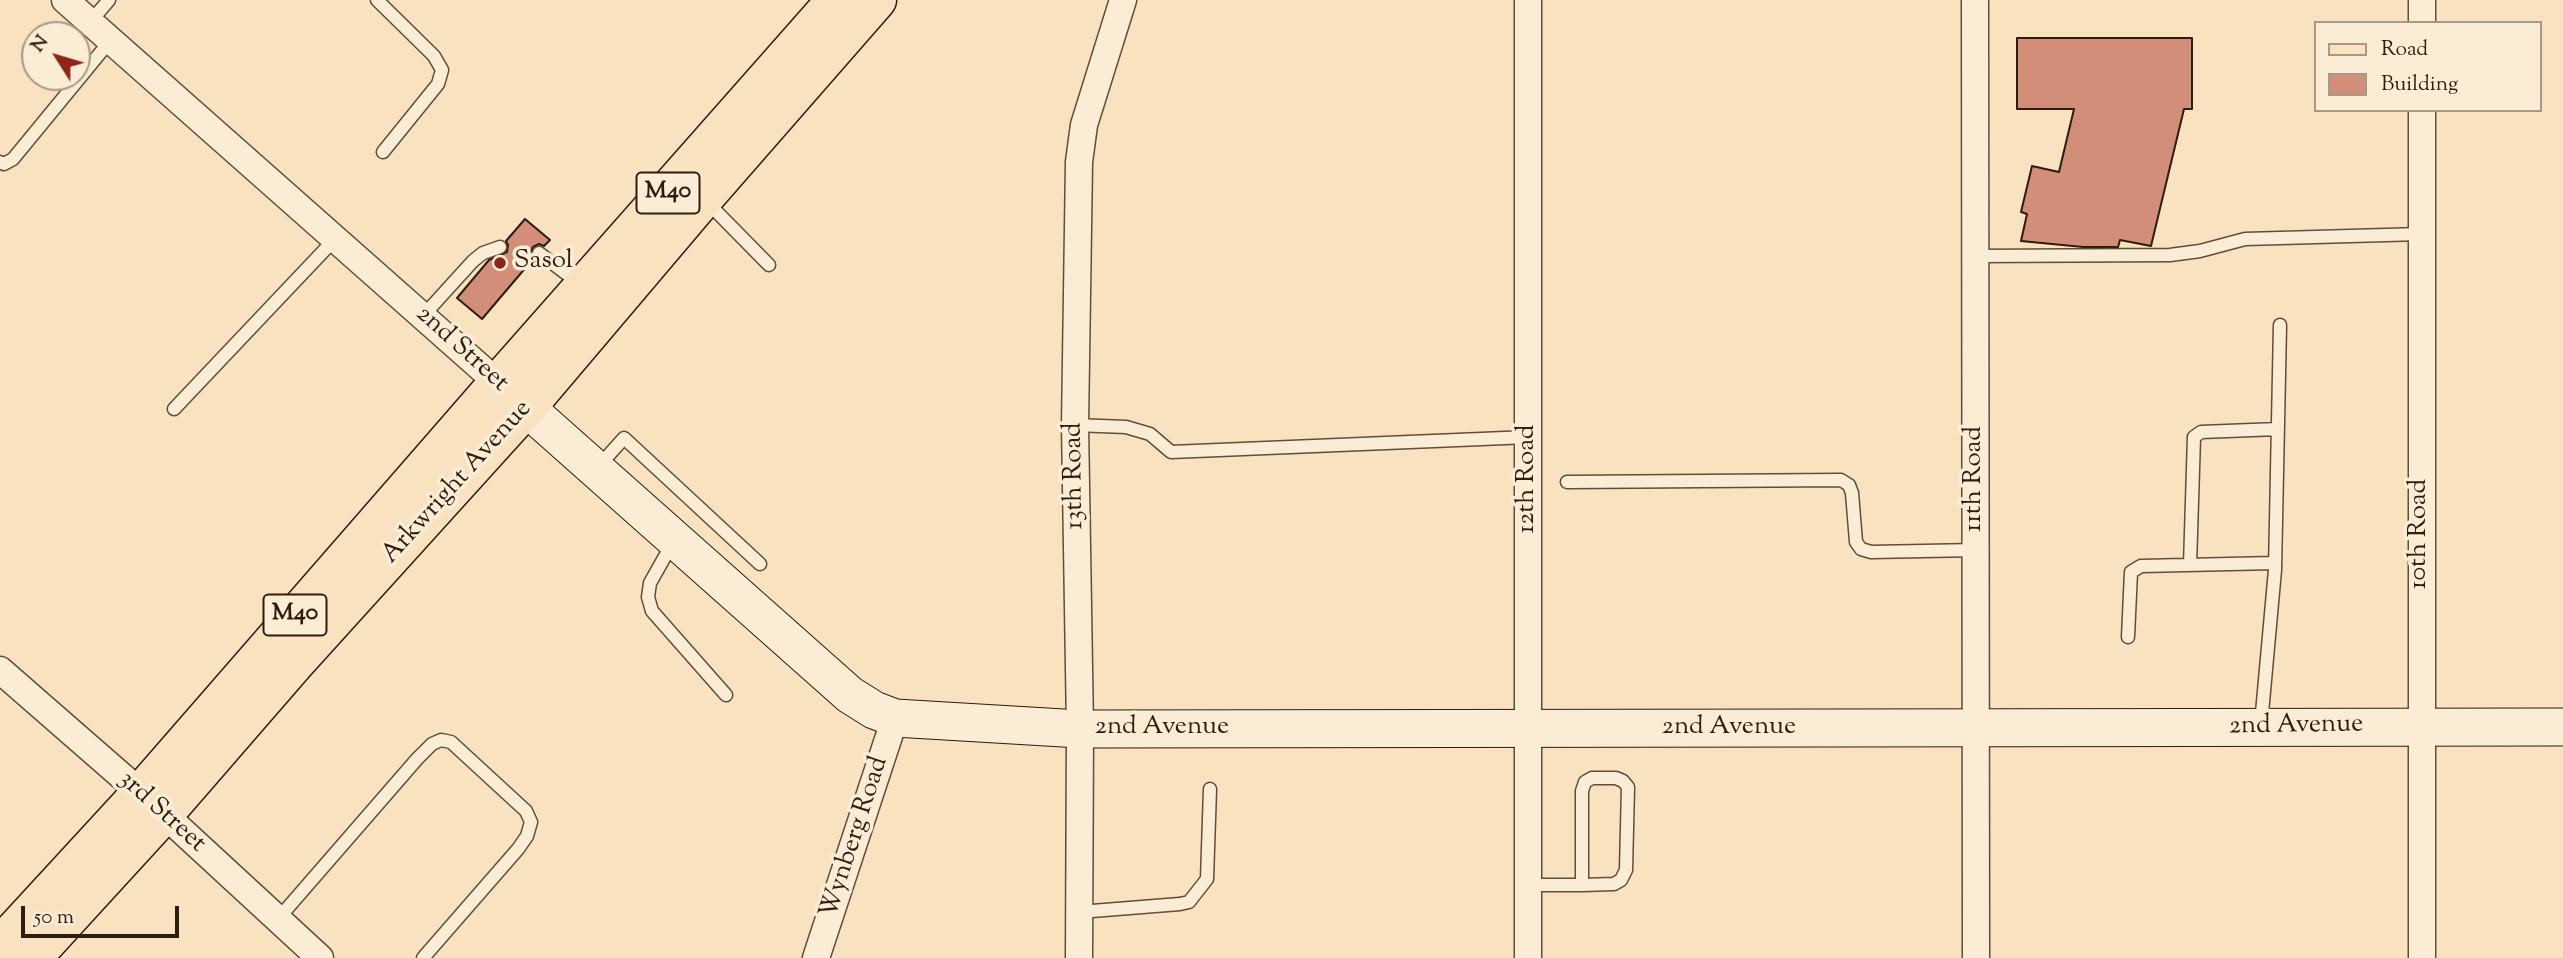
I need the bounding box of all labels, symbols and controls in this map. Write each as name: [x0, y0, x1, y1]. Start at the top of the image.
north arrow: [21, 21, 91, 91]
legend: [2314, 21, 2542, 112]
text: N: [25, 30, 56, 58]
text: Road: [2381, 35, 2428, 65]
text: Building: [2381, 70, 2458, 100]
road number: M40: [636, 173, 700, 214]
place label: Sasol: [514, 247, 573, 279]
marker: Sasol: [492, 255, 508, 271]
street label: 2nd Street: [408, 300, 514, 400]
street label: Arkwright Avenue: [376, 395, 540, 571]
street label: 13th Road: [1059, 422, 1093, 530]
street label: 12th Road: [1513, 424, 1545, 534]
street label: 11th Road: [1960, 426, 1992, 532]
street label: 10th Road: [2405, 479, 2437, 589]
road number: M40: [264, 594, 326, 636]
street label: 2nd Avenue: [2229, 710, 2363, 744]
street label: 2nd Avenue: [1095, 713, 1229, 745]
street label: 2nd Avenue: [1662, 713, 1796, 745]
street label: Wynberg Road: [815, 753, 897, 923]
street label: 3rd Street: [111, 765, 211, 861]
scale bar: [24, 892, 182, 936]
text: 50 m: [34, 903, 74, 933]

